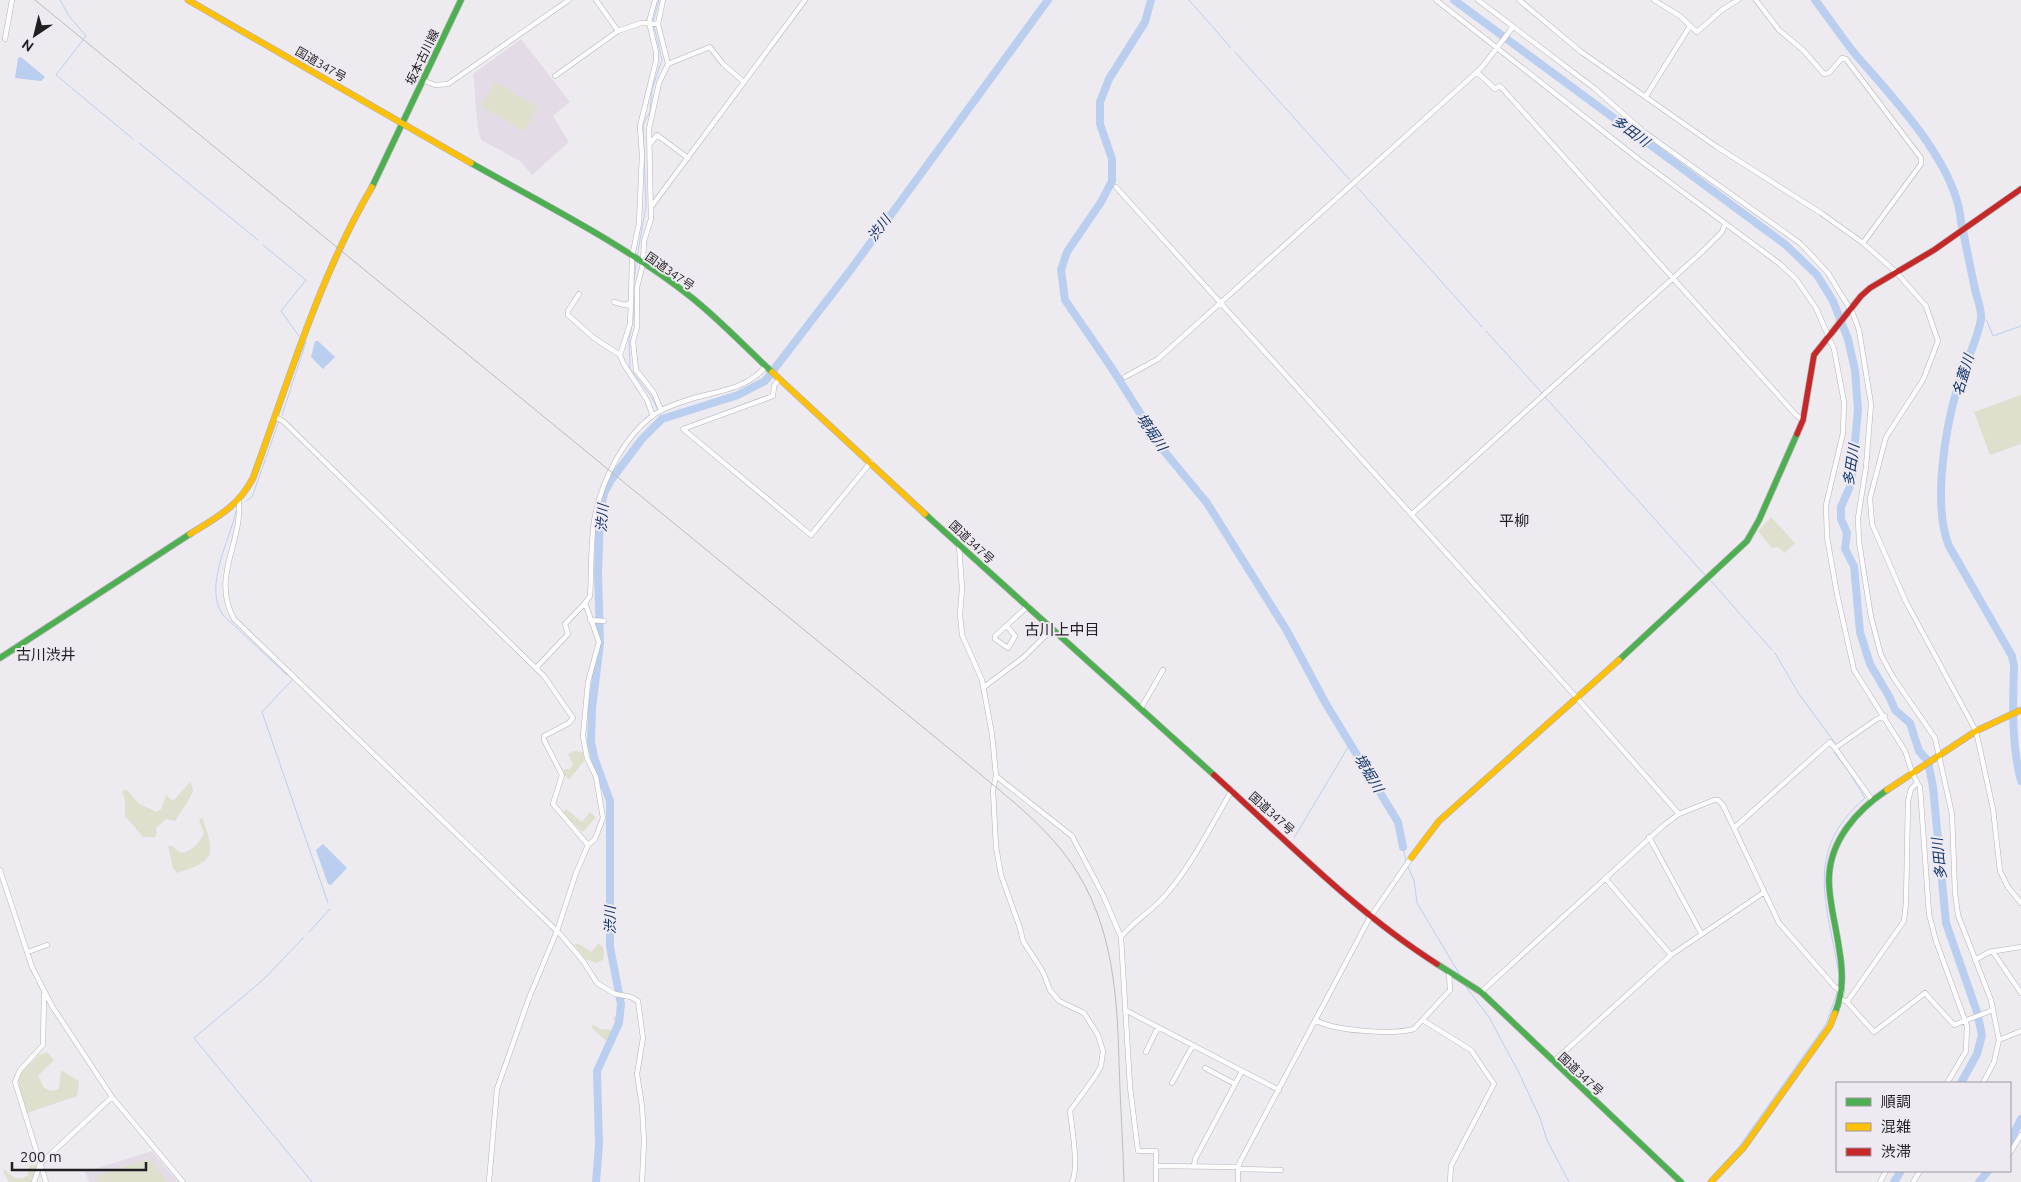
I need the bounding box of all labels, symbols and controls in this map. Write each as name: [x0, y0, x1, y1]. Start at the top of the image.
north arrow: [10, 10, 60, 60]
street label: 坂本古川線: [403, 27, 441, 87]
text: N: [19, 36, 36, 55]
street label: 国道347号: [293, 44, 349, 84]
water label: 多田川: [1609, 112, 1654, 151]
water label: 渋川: [864, 210, 895, 244]
street label: 国道347号: [643, 250, 697, 292]
water label: 名蓋川: [1949, 351, 1977, 397]
water label: 境堀川: [1134, 410, 1171, 456]
water label: 多田川: [1840, 441, 1862, 487]
water label: 渋川: [593, 501, 611, 533]
district label: 平柳: [1499, 512, 1529, 529]
street label: 国道347号: [947, 518, 997, 566]
district label: 古川上中目: [1024, 621, 1100, 638]
district label: 古川渋井: [16, 646, 76, 663]
water label: 境堀川: [1351, 751, 1388, 797]
street label: 国道347号: [1247, 789, 1297, 837]
water label: 多田川: [1929, 835, 1949, 881]
water label: 渋川: [602, 904, 618, 934]
street label: 国道347号: [1556, 1050, 1606, 1098]
legend: [1836, 1082, 2011, 1172]
text: 順調: [1881, 1093, 1911, 1110]
text: 混雑: [1881, 1118, 1911, 1135]
scale bar: [12, 1140, 146, 1172]
text: 渋滞: [1881, 1143, 1911, 1160]
text: 200 m: [20, 1148, 62, 1165]

